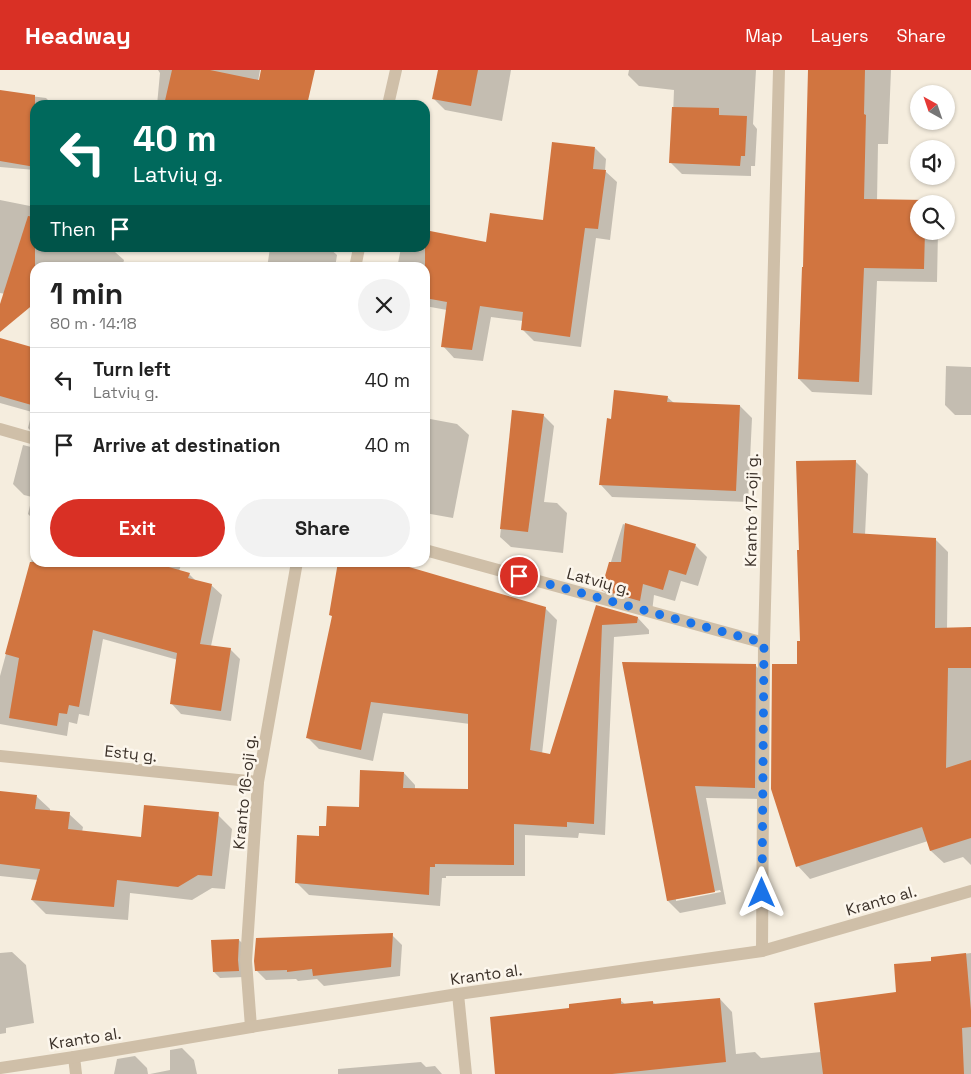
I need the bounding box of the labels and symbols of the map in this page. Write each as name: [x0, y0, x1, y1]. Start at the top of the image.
north arrow: [910, 85, 955, 130]
street label: Kranto 17-oji g.: [740, 453, 763, 567]
pin: [498, 555, 540, 597]
street label: Latvių g.: [564, 563, 633, 600]
street label: Kranto 16-oji g.: [228, 734, 261, 851]
street label: Estų g.: [104, 740, 158, 767]
position arrow: [735, 866, 787, 918]
street label: Kranto al.: [843, 880, 919, 921]
street label: Kranto al.: [449, 959, 523, 990]
street label: Kranto al.: [48, 1022, 123, 1055]

